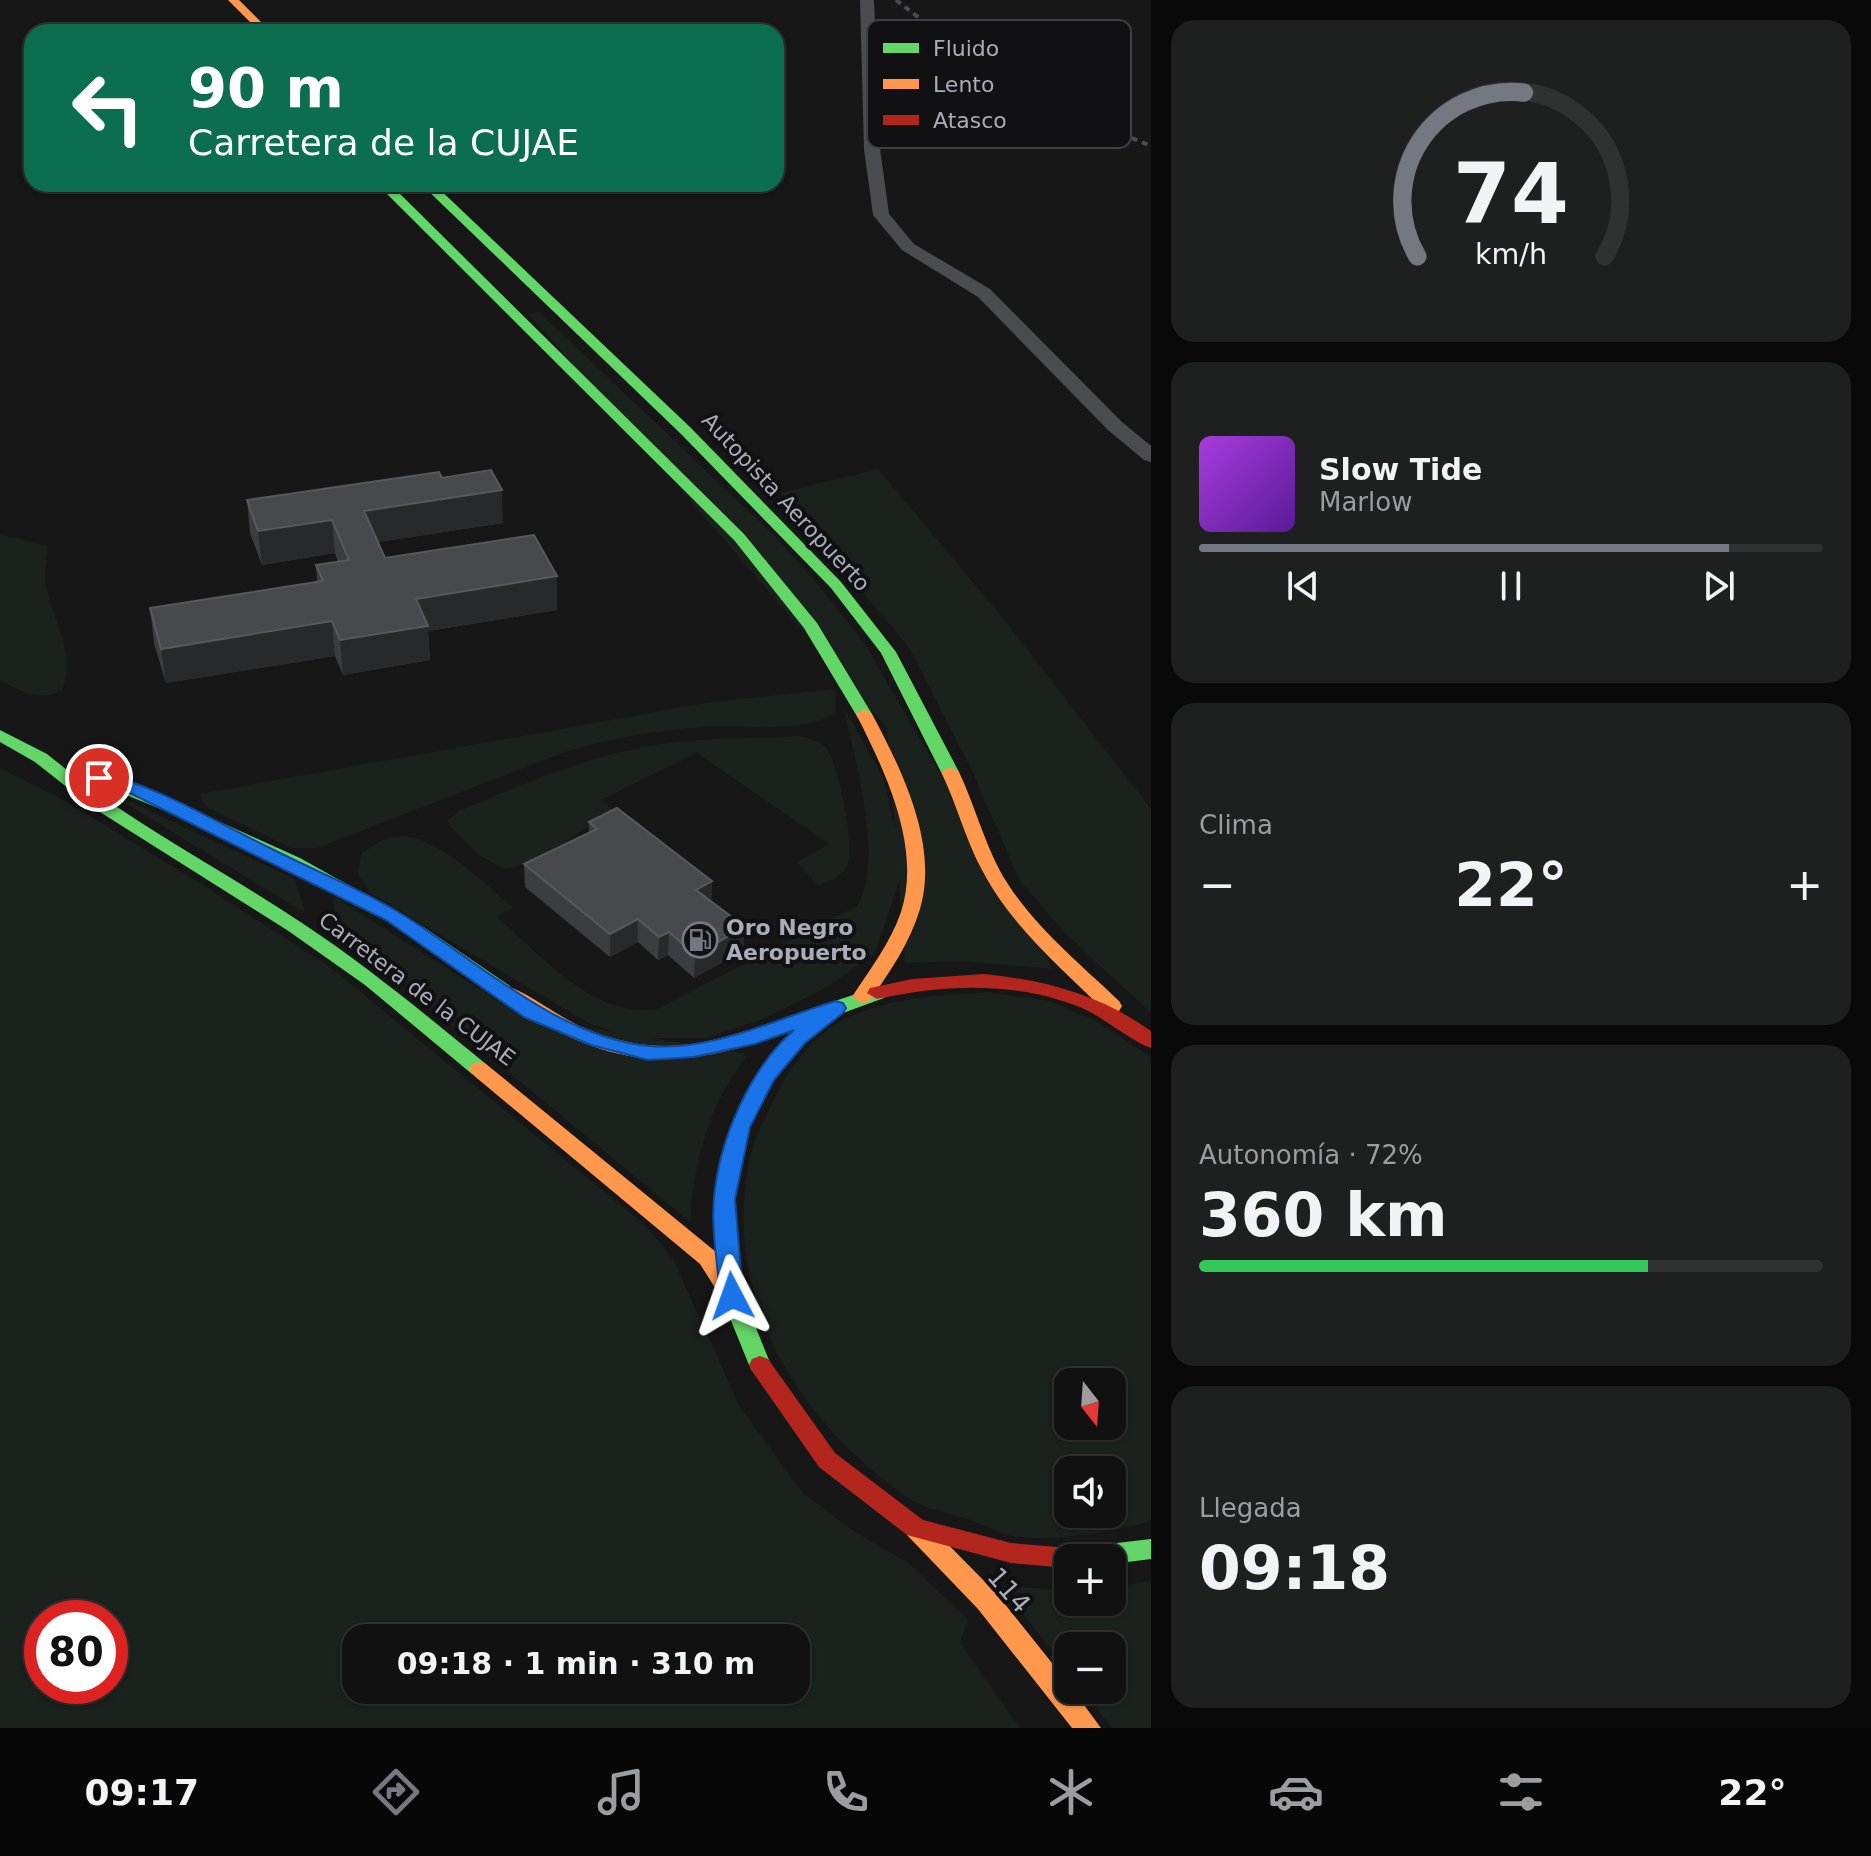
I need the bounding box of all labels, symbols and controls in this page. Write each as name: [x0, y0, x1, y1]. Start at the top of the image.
legend: [867, 20, 1131, 148]
text: Fluido: [933, 36, 999, 61]
text: 90 m: [188, 55, 344, 120]
icon: left: [56, 56, 160, 160]
text: Lento: [933, 72, 994, 97]
text: Atasco: [933, 108, 1007, 133]
text: Carretera de la CUJAE: [188, 122, 579, 163]
text: 74: [1453, 145, 1569, 242]
text: km/h: [1475, 237, 1547, 271]
street label: Autopista Aeropuerto: [697, 408, 875, 596]
text: Slow Tide: [1319, 452, 1482, 487]
text: Marlow: [1319, 487, 1412, 517]
icon: previous: [1281, 564, 1325, 608]
icon: pause: [1489, 564, 1533, 608]
icon: next: [1697, 564, 1741, 608]
pin: [65, 744, 133, 812]
icon: arrive: [77, 756, 121, 800]
text: Clima: [1199, 810, 1273, 840]
text: 22°: [1454, 850, 1568, 920]
text: −: [1199, 859, 1236, 910]
text: +: [1786, 859, 1823, 910]
street label: Carretera de la CUJAE: [314, 907, 520, 1071]
place label: Oro Negro Aeropuerto: [726, 915, 867, 965]
fuel station icon: Oro Negro Aeropuerto: [681, 921, 719, 959]
text: Autonomía · 72%: [1199, 1140, 1423, 1170]
text: 360 km: [1199, 1180, 1448, 1250]
position arrow: [690, 1254, 774, 1338]
north arrow: [1054, 1368, 1126, 1440]
map controls: [1054, 1368, 1126, 1704]
button: sound: [1054, 1456, 1126, 1528]
text: Llegada: [1199, 1493, 1302, 1523]
text: 09:18: [1199, 1533, 1390, 1603]
button: +: [1054, 1544, 1126, 1616]
street label: 114: [981, 1561, 1037, 1619]
speed limit sign: 80: [24, 1600, 128, 1704]
button: −: [1054, 1632, 1126, 1704]
text: 09:18 · 1 min · 310 m: [397, 1646, 755, 1681]
icon: directions: [368, 1764, 424, 1820]
icon: music: [593, 1764, 649, 1820]
icon: phone: [818, 1764, 874, 1820]
icon: climate: [1043, 1764, 1099, 1820]
icon: car: [1268, 1764, 1324, 1820]
icon: filters: [1493, 1764, 1549, 1820]
text: 09:17: [85, 1772, 199, 1813]
text: 22°: [1718, 1772, 1786, 1813]

